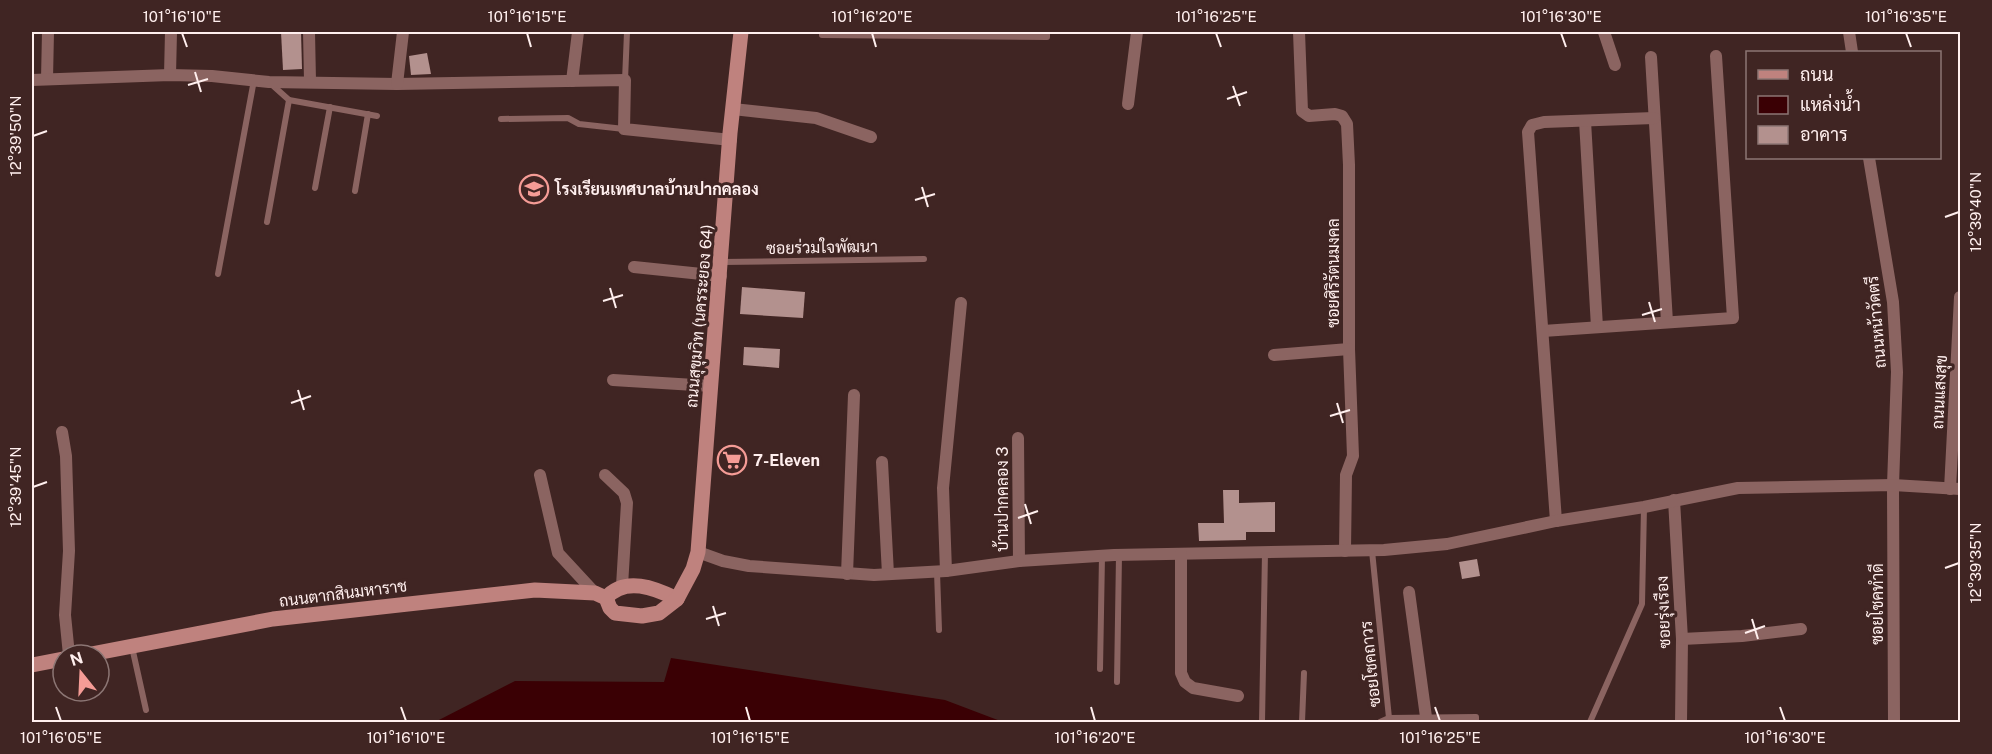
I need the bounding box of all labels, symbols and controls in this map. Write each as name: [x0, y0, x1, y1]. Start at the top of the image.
text: 101°16'10"E: [143, 8, 221, 25]
text: 101°16'15"E: [488, 8, 566, 25]
text: 101°16'20"E: [831, 8, 913, 25]
text: 101°16'25"E: [1175, 8, 1257, 25]
text: 101°16'30"E: [1520, 8, 1602, 25]
text: 101°16'35"E: [1865, 8, 1947, 25]
legend: [1746, 51, 1941, 159]
text: ถนน: [1800, 64, 1833, 85]
text: แหล่งน้ำ: [1800, 89, 1861, 115]
text: 12°39'50"N: [7, 96, 24, 176]
text: อาคาร: [1800, 124, 1848, 145]
text: 12°39'40"N: [1967, 172, 1984, 252]
school or university icon: โรงเรียนเทศบาลบ้านปากคลอง: [518, 173, 550, 205]
place label: โรงเรียนเทศบาลบ้านปากคลอง: [554, 178, 759, 199]
street label: ซอยศิริรัตนมงคล: [1323, 218, 1343, 328]
street label: ถนนสุขุมวิท (นครระยอง 64): [682, 223, 719, 409]
street label: ซอยร่วมใจพัฒนา: [766, 235, 878, 258]
street label: ถนนหน้าวัดตรี: [1861, 275, 1890, 369]
street label: ถนนแสงสุข: [1928, 354, 1953, 430]
supermarket icon: 7-Eleven: [716, 444, 748, 476]
text: 12°39'45"N: [7, 446, 24, 528]
street label: บ้านปากคลอง 3: [992, 446, 1012, 552]
place label: 7-Eleven: [753, 451, 820, 470]
text: 12°39'35"N: [1967, 522, 1984, 604]
street label: ซอยโชคทำดี: [1866, 563, 1887, 645]
street label: ซอยรุ่งเรือง: [1652, 575, 1676, 649]
street label: ถนนตากสินมหาราช: [278, 576, 408, 611]
street label: ซอยโชคถาวร: [1354, 620, 1384, 708]
north arrow: [51, 643, 111, 703]
text: N: [68, 648, 85, 670]
text: 101°16'05"E: [20, 729, 102, 746]
text: 101°16'10"E: [367, 729, 445, 746]
text: 101°16'15"E: [711, 729, 789, 746]
text: 101°16'20"E: [1054, 729, 1136, 746]
text: 101°16'25"E: [1399, 729, 1481, 746]
text: 101°16'30"E: [1744, 729, 1826, 746]

